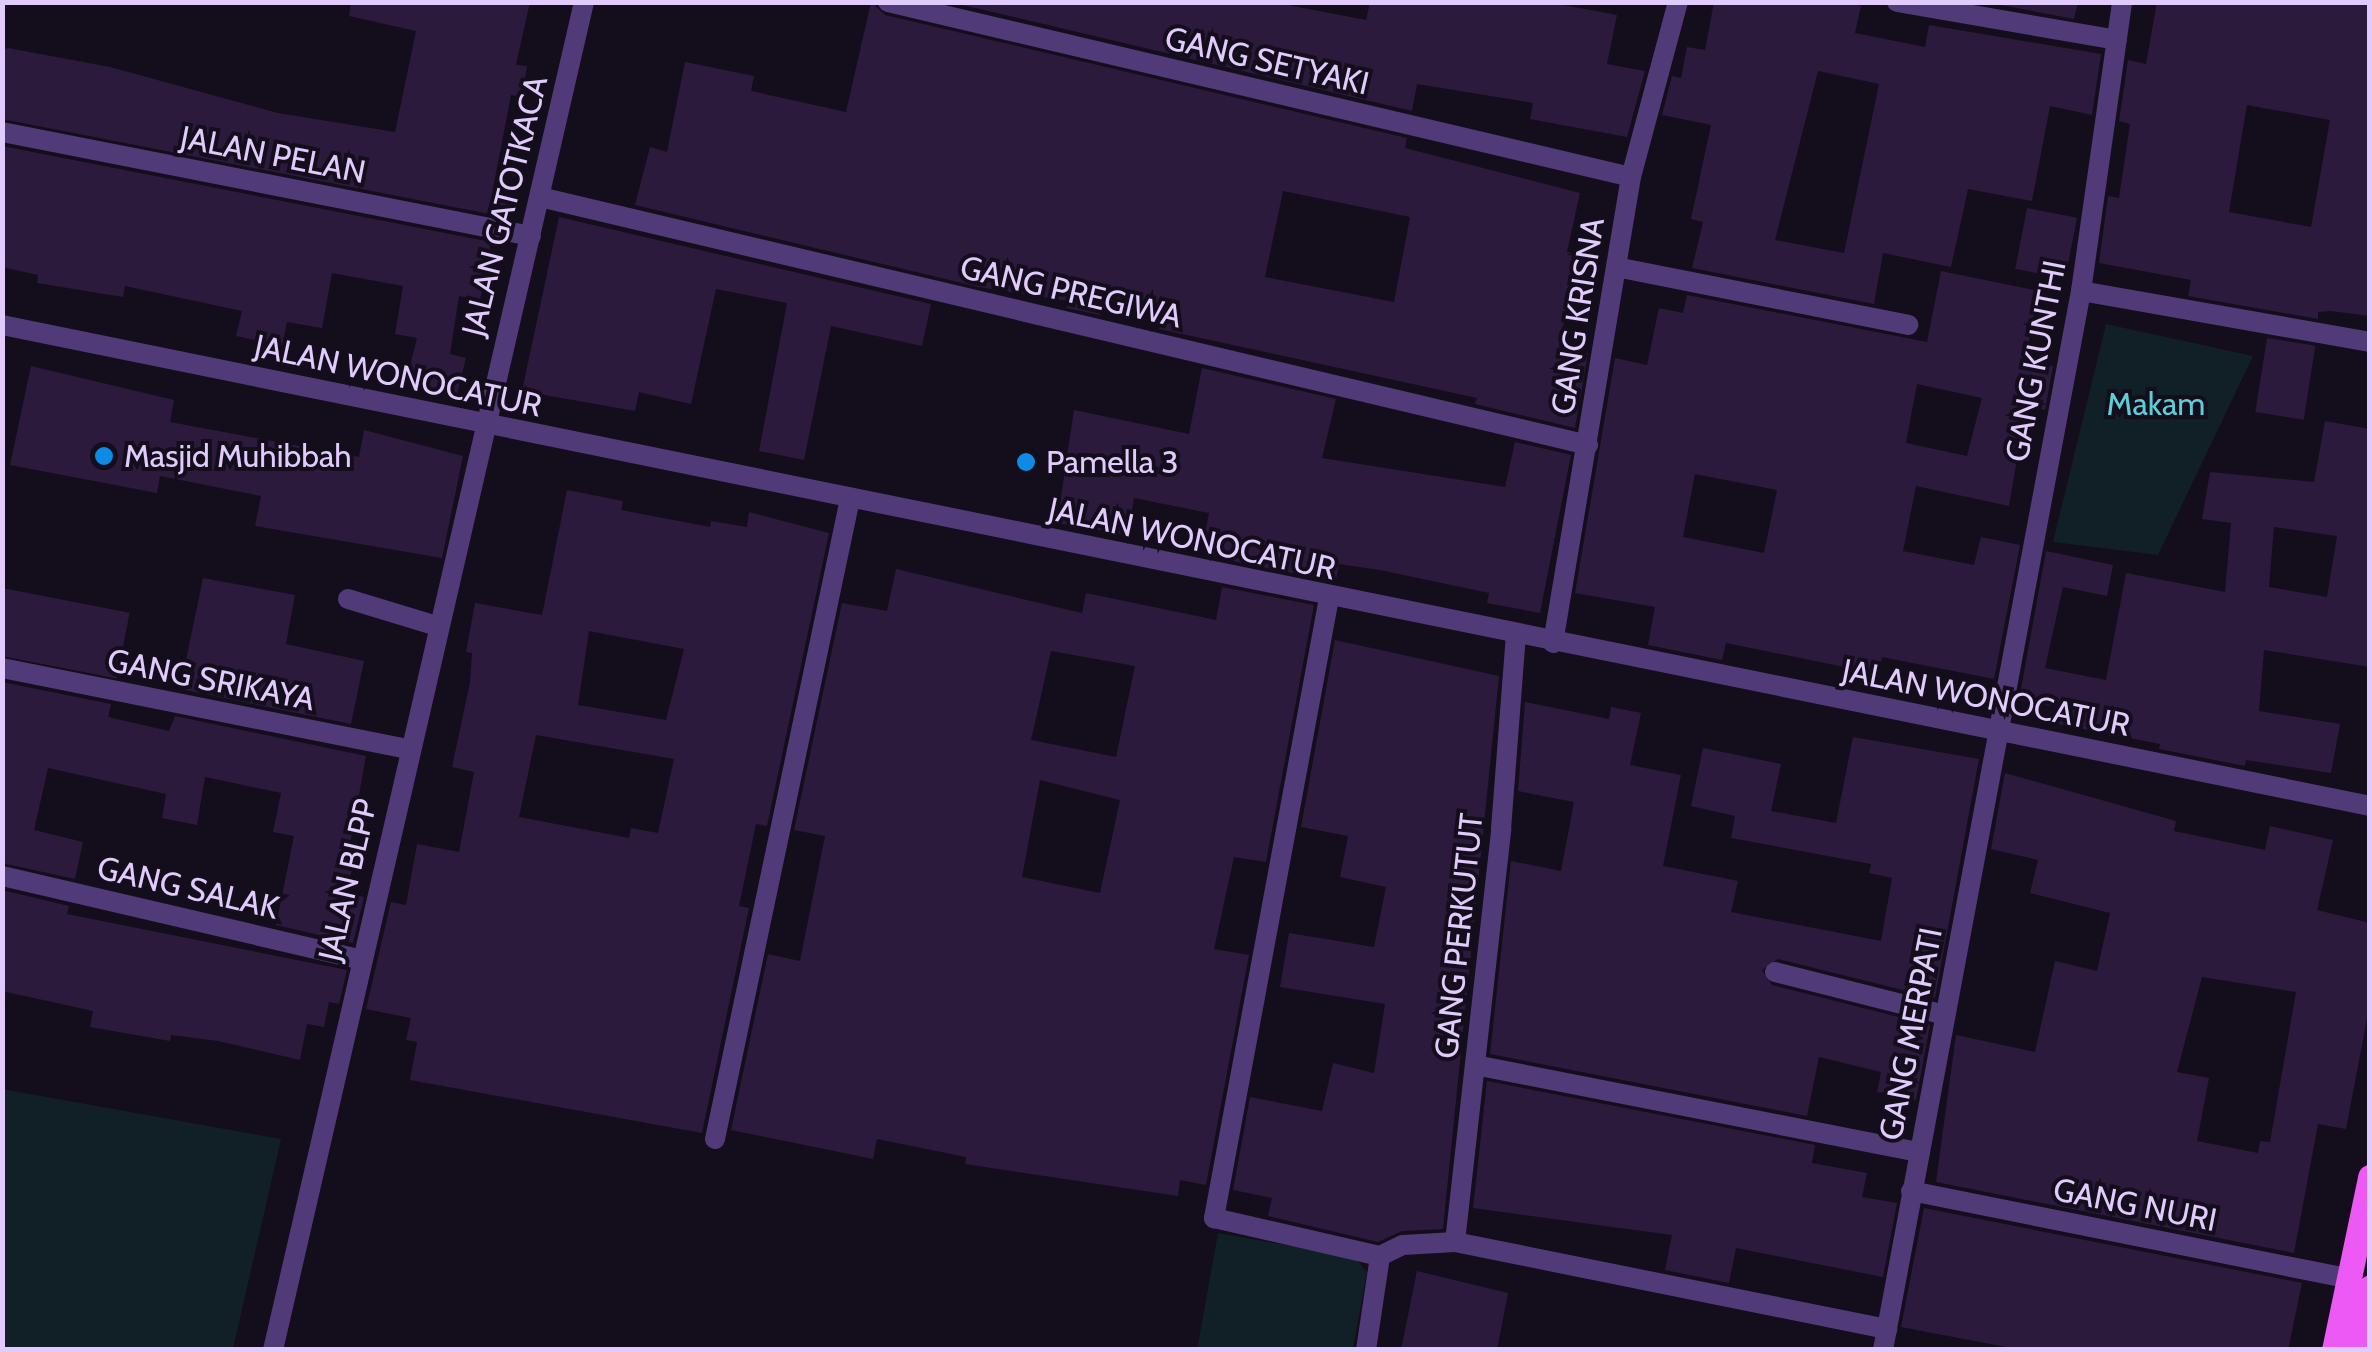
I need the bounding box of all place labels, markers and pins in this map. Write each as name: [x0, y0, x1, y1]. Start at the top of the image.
place label: Masjid Muhibbah: [124, 437, 352, 475]
place label: Pamella 3: [1046, 443, 1179, 481]
marker: Masjid Muhibbah: [93, 445, 115, 467]
marker: Pamella 3: [1015, 451, 1037, 473]

